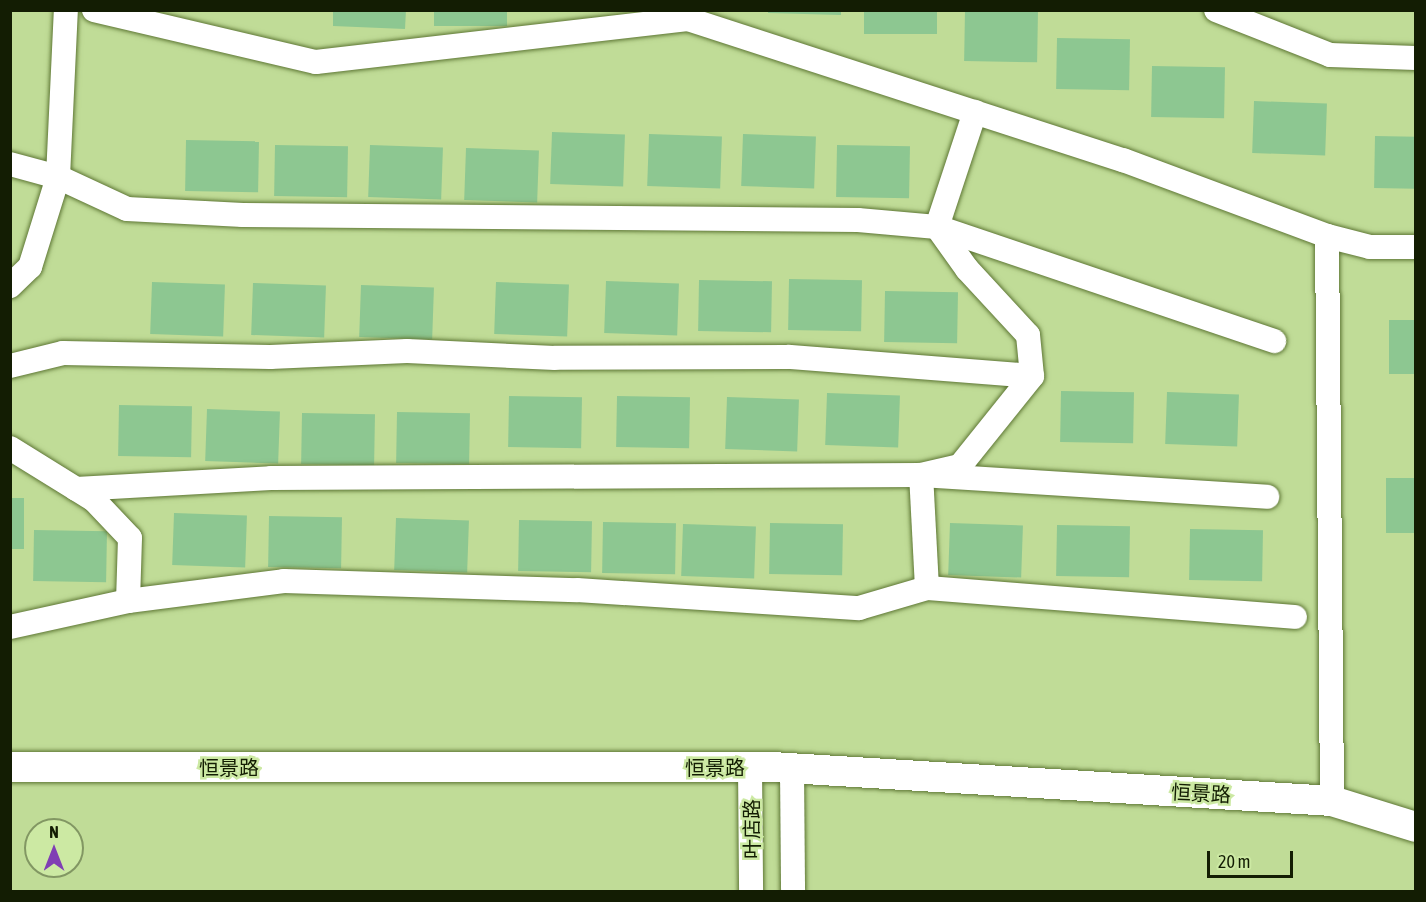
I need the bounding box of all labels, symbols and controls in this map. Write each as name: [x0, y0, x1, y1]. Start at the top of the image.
street label: 恒景路: [199, 755, 259, 779]
street label: 恒景路: [685, 755, 745, 779]
street label: 恒景路: [1170, 779, 1232, 807]
street label: 叶店路: [739, 799, 763, 859]
north arrow: [24, 818, 84, 878]
text: N: [49, 823, 59, 841]
scale bar: [1210, 839, 1296, 877]
text: 20 m: [1218, 851, 1250, 872]

